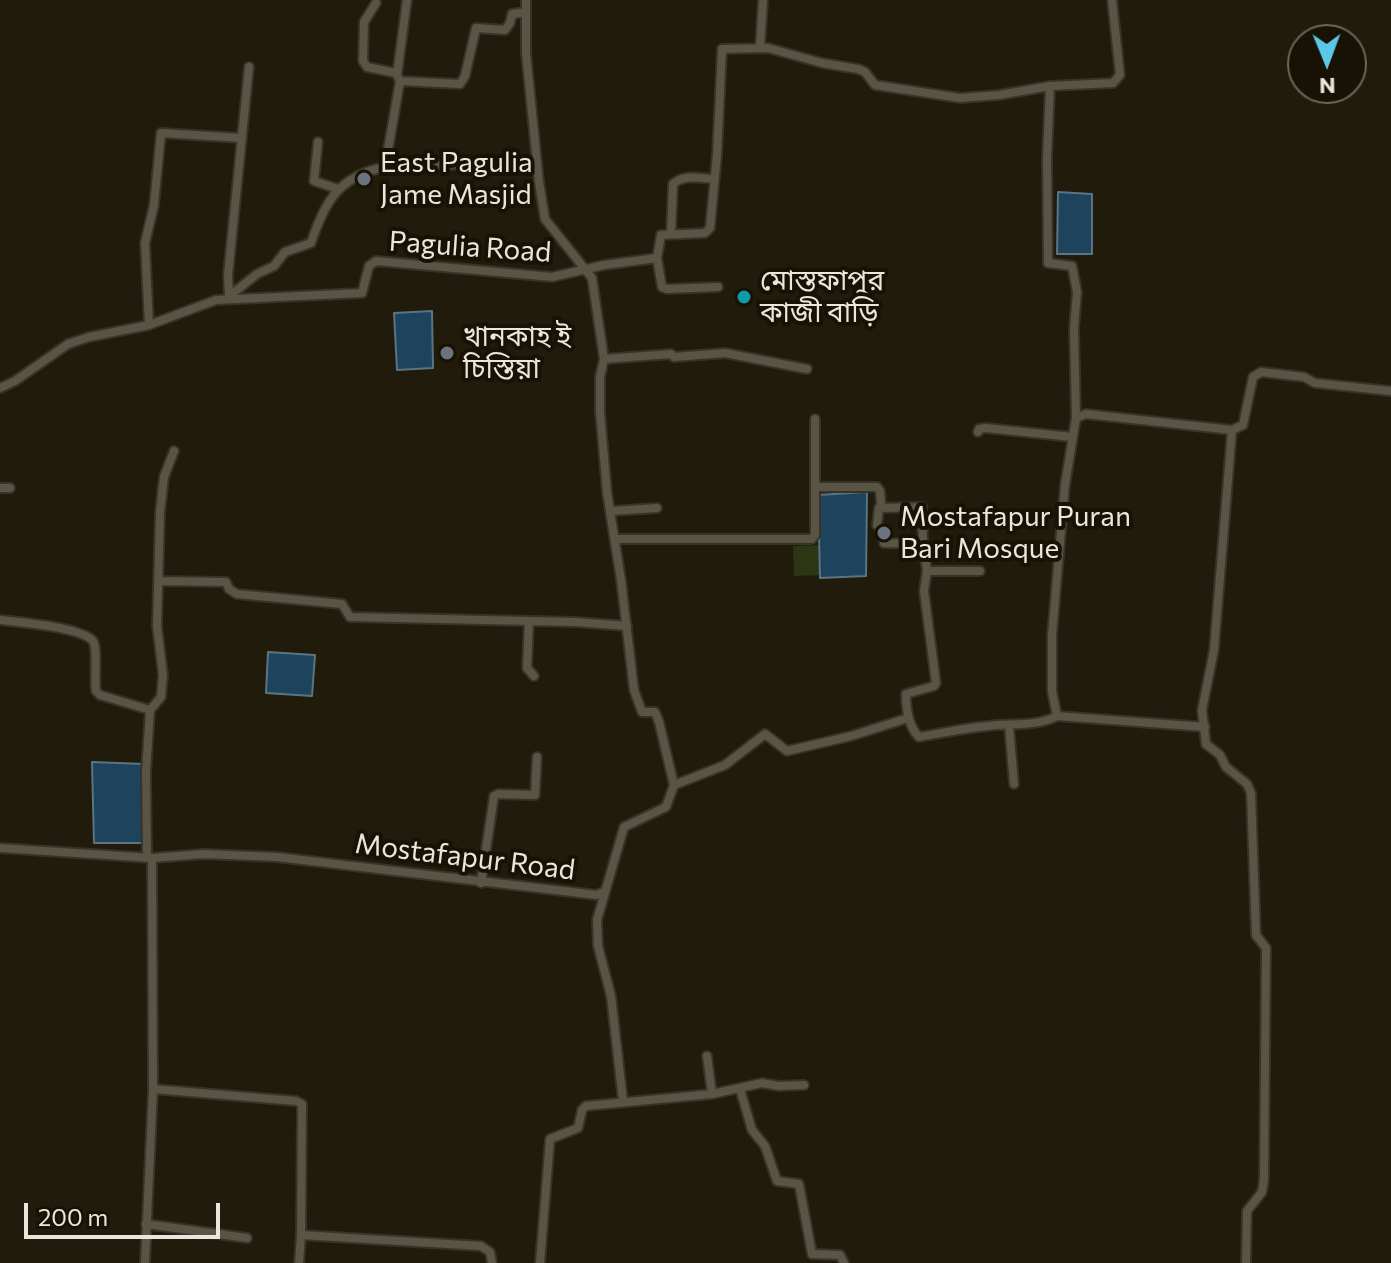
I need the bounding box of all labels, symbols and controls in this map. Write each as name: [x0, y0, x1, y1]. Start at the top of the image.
north arrow: [1287, 24, 1367, 104]
text: N: [1319, 73, 1336, 100]
place label: East Pagulia Jame Masjid: [380, 146, 533, 212]
marker: East Pagulia Jame Masjid: [355, 170, 373, 188]
street label: Pagulia Road: [388, 225, 552, 269]
place label: মোস্তফাপুর কাজী বাড়ি: [760, 264, 884, 330]
marker: মোস্তফাপুর কাজী বাড়ি: [735, 288, 753, 306]
place label: খানকাহ ই চিস্তিয়া: [463, 320, 571, 386]
marker: খানকাহ ই চিস্তিয়া: [438, 344, 456, 362]
place label: Mostafapur Puran Bari Mosque: [900, 500, 1131, 566]
marker: Mostafapur Puran Bari Mosque: [875, 524, 893, 542]
street label: Mostafapur Road: [353, 827, 577, 887]
scale bar: [28, 1187, 224, 1237]
text: 200 m: [38, 1202, 108, 1231]

